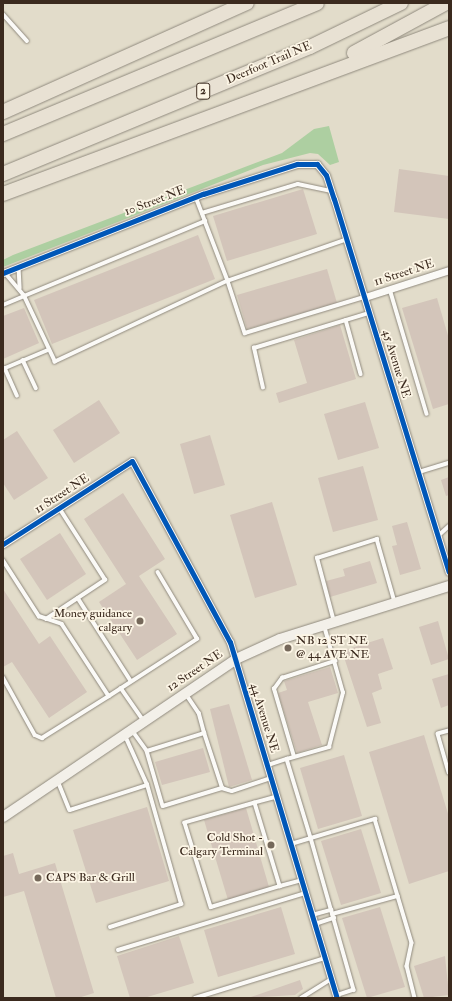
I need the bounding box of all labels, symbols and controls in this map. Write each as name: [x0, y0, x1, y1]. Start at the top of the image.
street label: Deerfoot Trail NE: [224, 39, 314, 87]
road number: 2: [196, 82, 210, 100]
street label: 10 Street NE: [123, 183, 187, 219]
street label: 11 Street NE: [372, 257, 436, 289]
street label: 45 Avenue NE: [379, 328, 413, 400]
street label: 11 Street NE: [32, 471, 92, 517]
place label: Money guidance calgary: [54, 607, 132, 635]
marker: Money guidance calgary: [135, 616, 145, 626]
place label: NB 12 ST NE @ 44 AVE NE: [296, 634, 369, 662]
marker: NB 12 ST NE @ 44 AVE NE: [283, 643, 293, 653]
street label: 12 Street NE: [165, 647, 225, 695]
street label: 44 Avenue NE: [247, 681, 281, 755]
place label: Cold Shot - Calgary Terminal: [180, 831, 263, 859]
marker: Cold Shot - Calgary Terminal: [266, 840, 276, 850]
place label: CAPS Bar & Grill: [46, 871, 135, 885]
marker: CAPS Bar & Grill: [33, 873, 43, 883]

